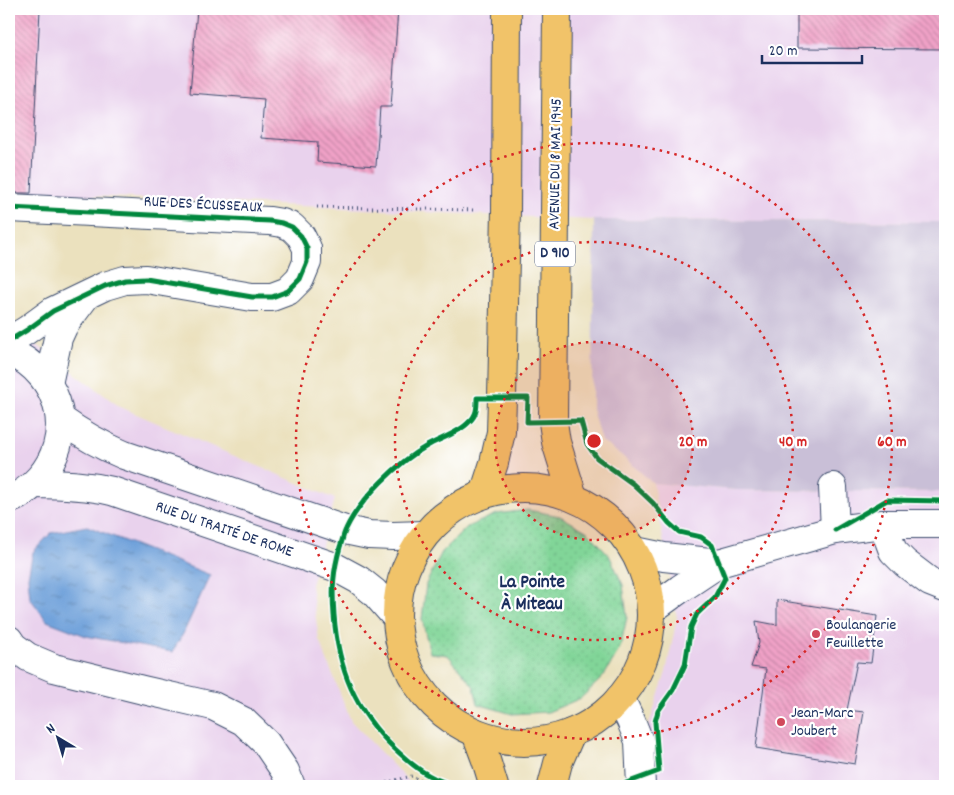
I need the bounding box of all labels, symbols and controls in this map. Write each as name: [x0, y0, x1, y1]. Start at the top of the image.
scale bar: [762, 32, 862, 64]
text: 20 m: [769, 41, 797, 63]
street label: AVENUE DU 8 MAI 1945: [543, 98, 569, 230]
street label: RUE DES ÉCUSSEAUX: [143, 190, 263, 220]
road number: D 910: [535, 242, 575, 266]
centre of rings: [585, 432, 603, 450]
text: 20 m: [679, 432, 707, 454]
text: 40 m: [779, 432, 807, 454]
text: 60 m: [877, 432, 907, 454]
street label: RUE DU TRAITÉ DE ROME: [152, 495, 297, 564]
district label: La Pointe À Miteau: [499, 570, 565, 619]
place label: Boulangerie Feuillette: [826, 614, 896, 655]
marker: Boulangerie Feuillette: [810, 628, 822, 640]
place label: Jean-Marc Joubert: [791, 702, 853, 743]
north arrow: [32, 712, 82, 762]
marker: Jean-Marc Joubert: [775, 716, 787, 728]
text: N: [42, 719, 60, 739]

